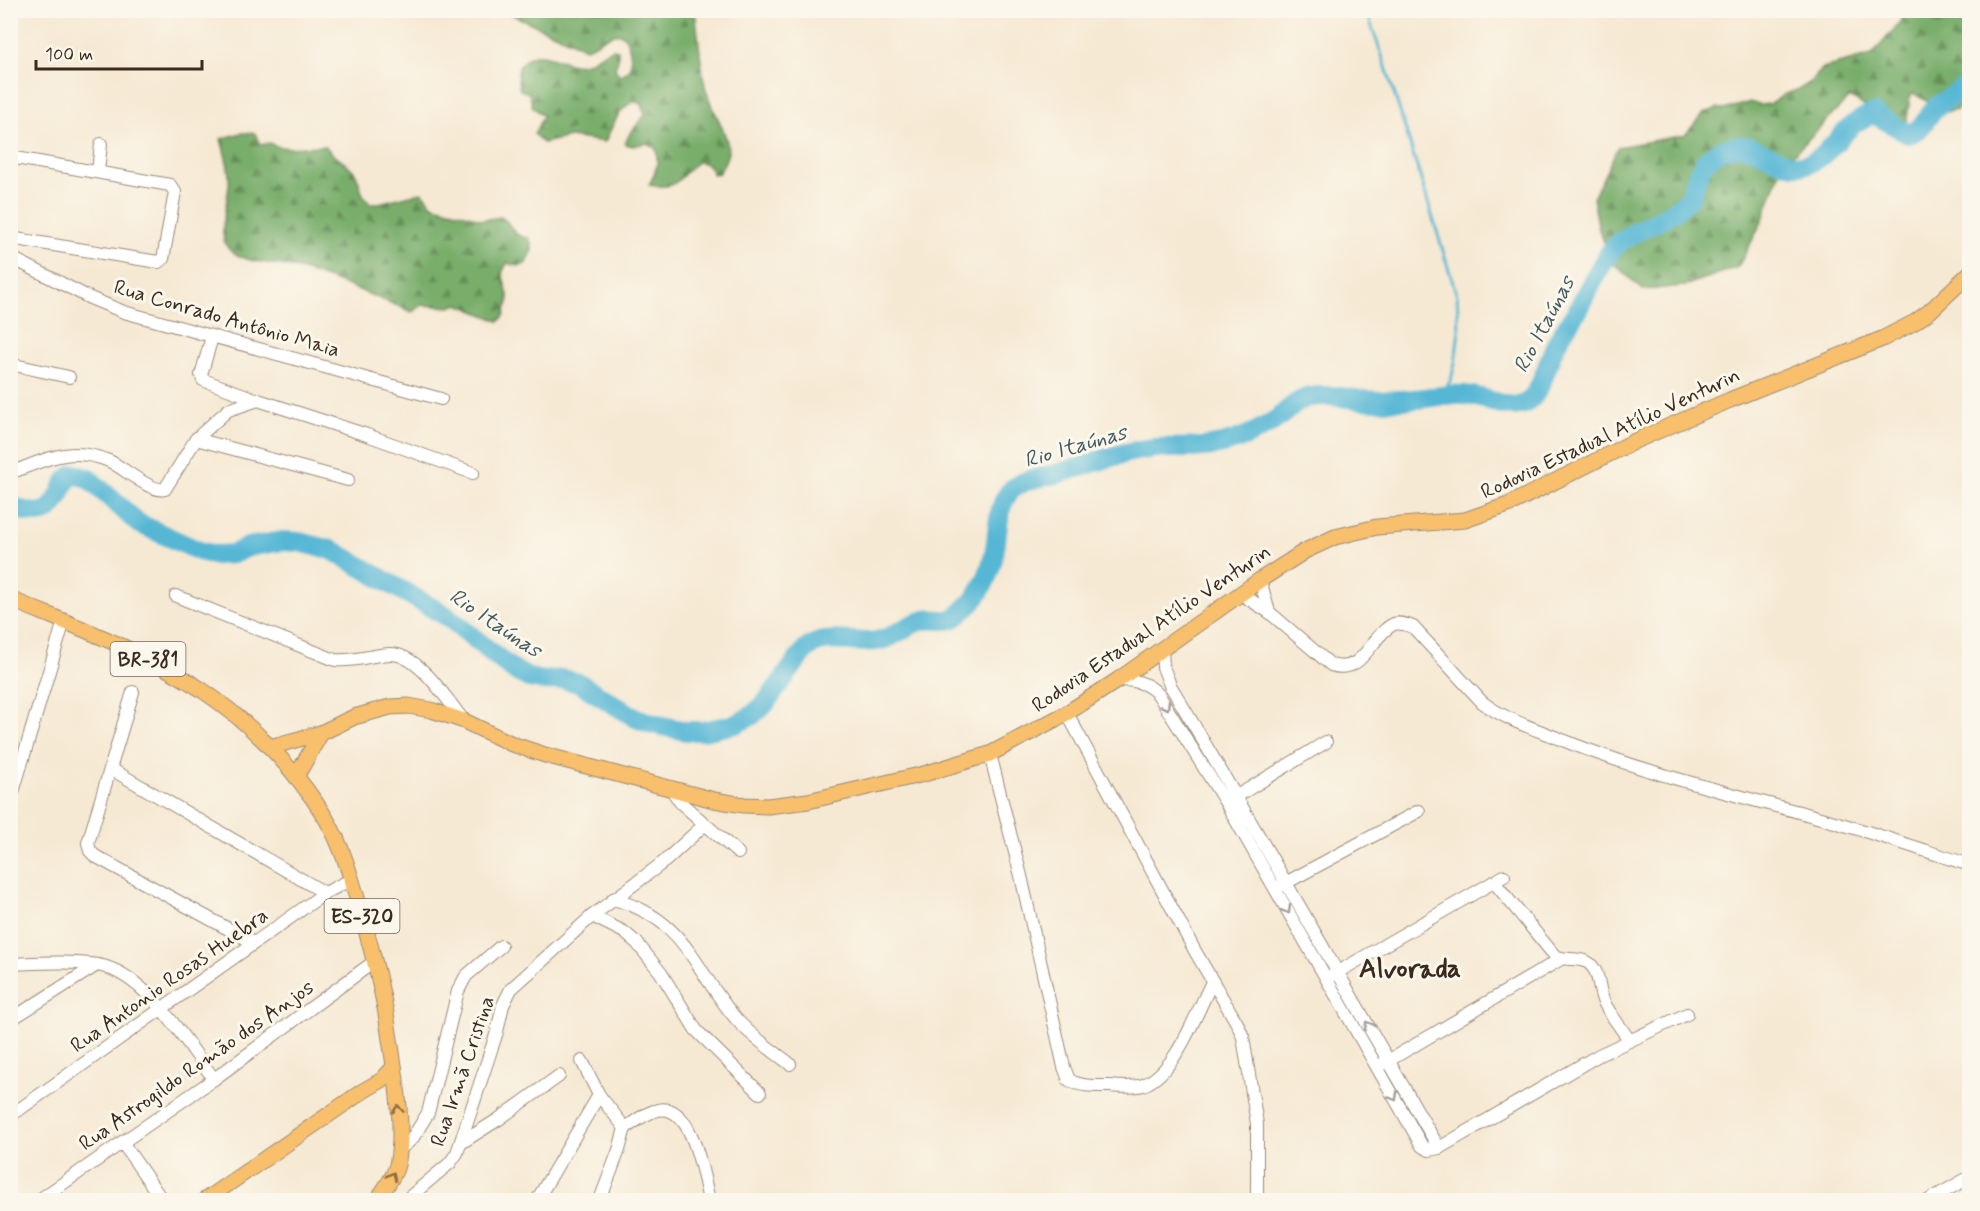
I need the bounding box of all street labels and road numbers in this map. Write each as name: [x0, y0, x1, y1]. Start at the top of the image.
street label: Rua Conrado Antônio Maia: [111, 273, 343, 365]
street label: Rodovia Estadual Atílio Venturin: [1476, 361, 1745, 506]
street label: Rodovia Estadual Atílio Venturin: [1026, 538, 1277, 720]
road number: BR-381: [110, 642, 186, 676]
road number: ES-320: [324, 899, 400, 933]
street label: Rua Antonio Rosas Huebra: [65, 902, 274, 1060]
street label: Rua Astrogildo Romão dos Anjos: [73, 974, 320, 1158]
street label: Rua Irmã Cristina: [424, 992, 502, 1150]

